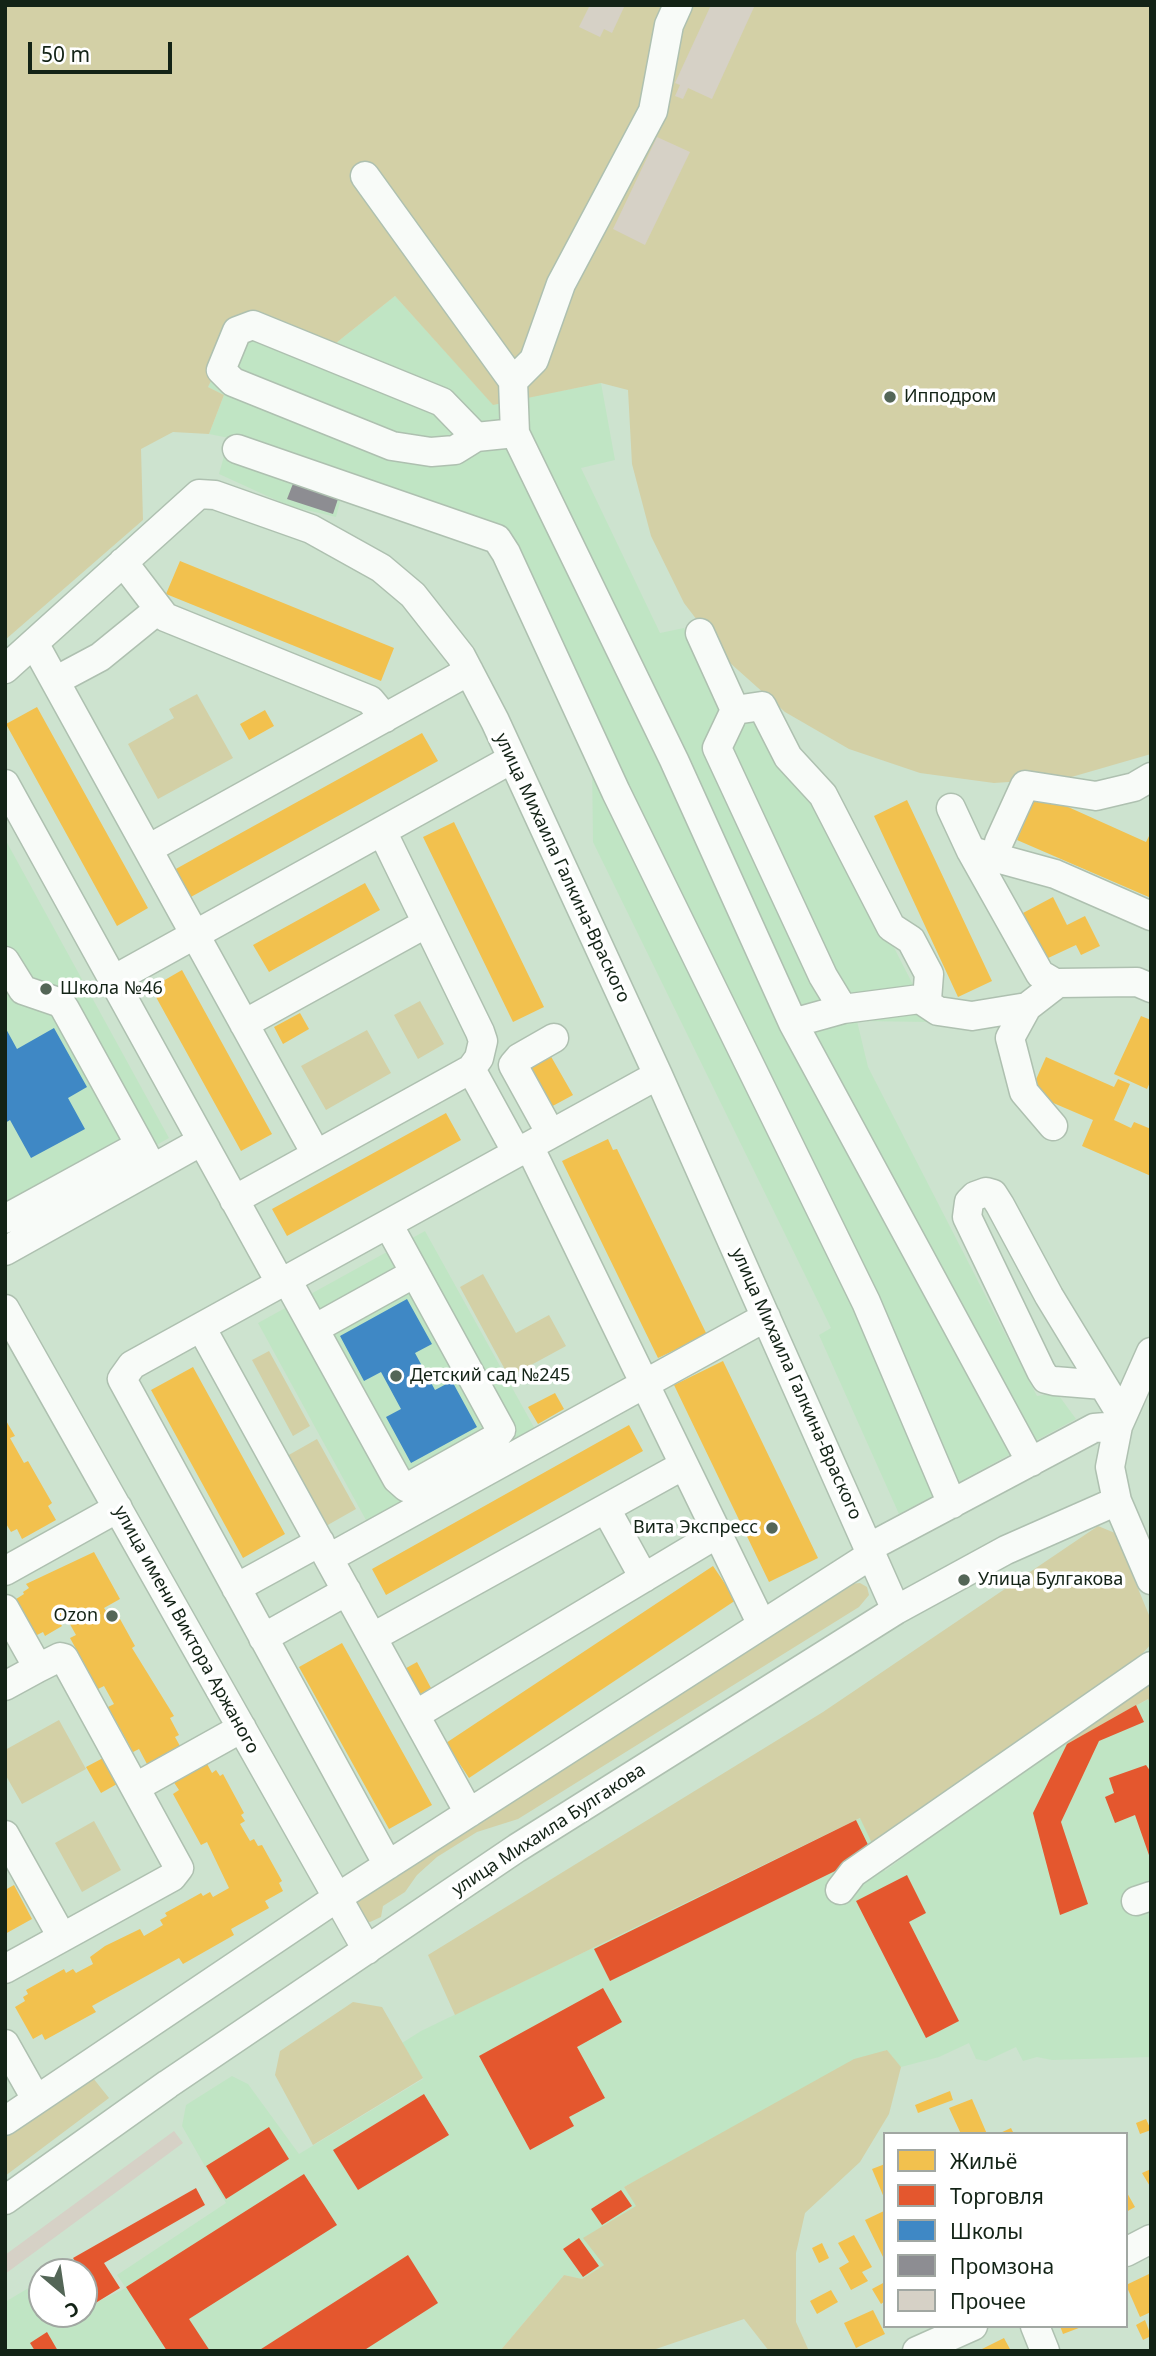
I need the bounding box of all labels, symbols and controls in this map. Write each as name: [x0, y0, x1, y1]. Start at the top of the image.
scale bar: [32, 28, 175, 72]
text: 50 m: [41, 40, 90, 68]
place label: Ипподром: [904, 386, 996, 408]
marker: Ипподром: [882, 389, 898, 405]
street label: улица Михаила Галкина-Враского: [490, 730, 634, 1006]
place label: Школа №46: [60, 978, 163, 1000]
marker: Школа №46: [38, 981, 54, 997]
street label: улица Михаила Галкина-Враского: [726, 1245, 866, 1523]
place label: Детский сад №245: [410, 1365, 570, 1387]
marker: Детский сад №245: [388, 1368, 404, 1384]
street label: улица имени Виктора Аржаного: [109, 1502, 263, 1758]
place label: Вита Экспресс: [633, 1517, 758, 1539]
marker: Вита Экспресс: [764, 1520, 780, 1536]
place label: Улица Булгакова: [978, 1569, 1123, 1591]
marker: Улица Булгакова: [956, 1572, 972, 1588]
place label: Ozon: [53, 1605, 98, 1627]
marker: Ozon: [104, 1608, 120, 1624]
street label: улица Михаила Булгакова: [448, 1759, 650, 1901]
legend: [883, 2132, 1128, 2328]
text: Жильё: [950, 2147, 1017, 2175]
text: Торговля: [950, 2182, 1044, 2210]
text: Школы: [950, 2217, 1023, 2245]
text: Промзона: [950, 2252, 1054, 2280]
north arrow: [28, 2258, 98, 2328]
text: Прочее: [950, 2287, 1026, 2315]
text: С: [61, 2295, 84, 2324]

